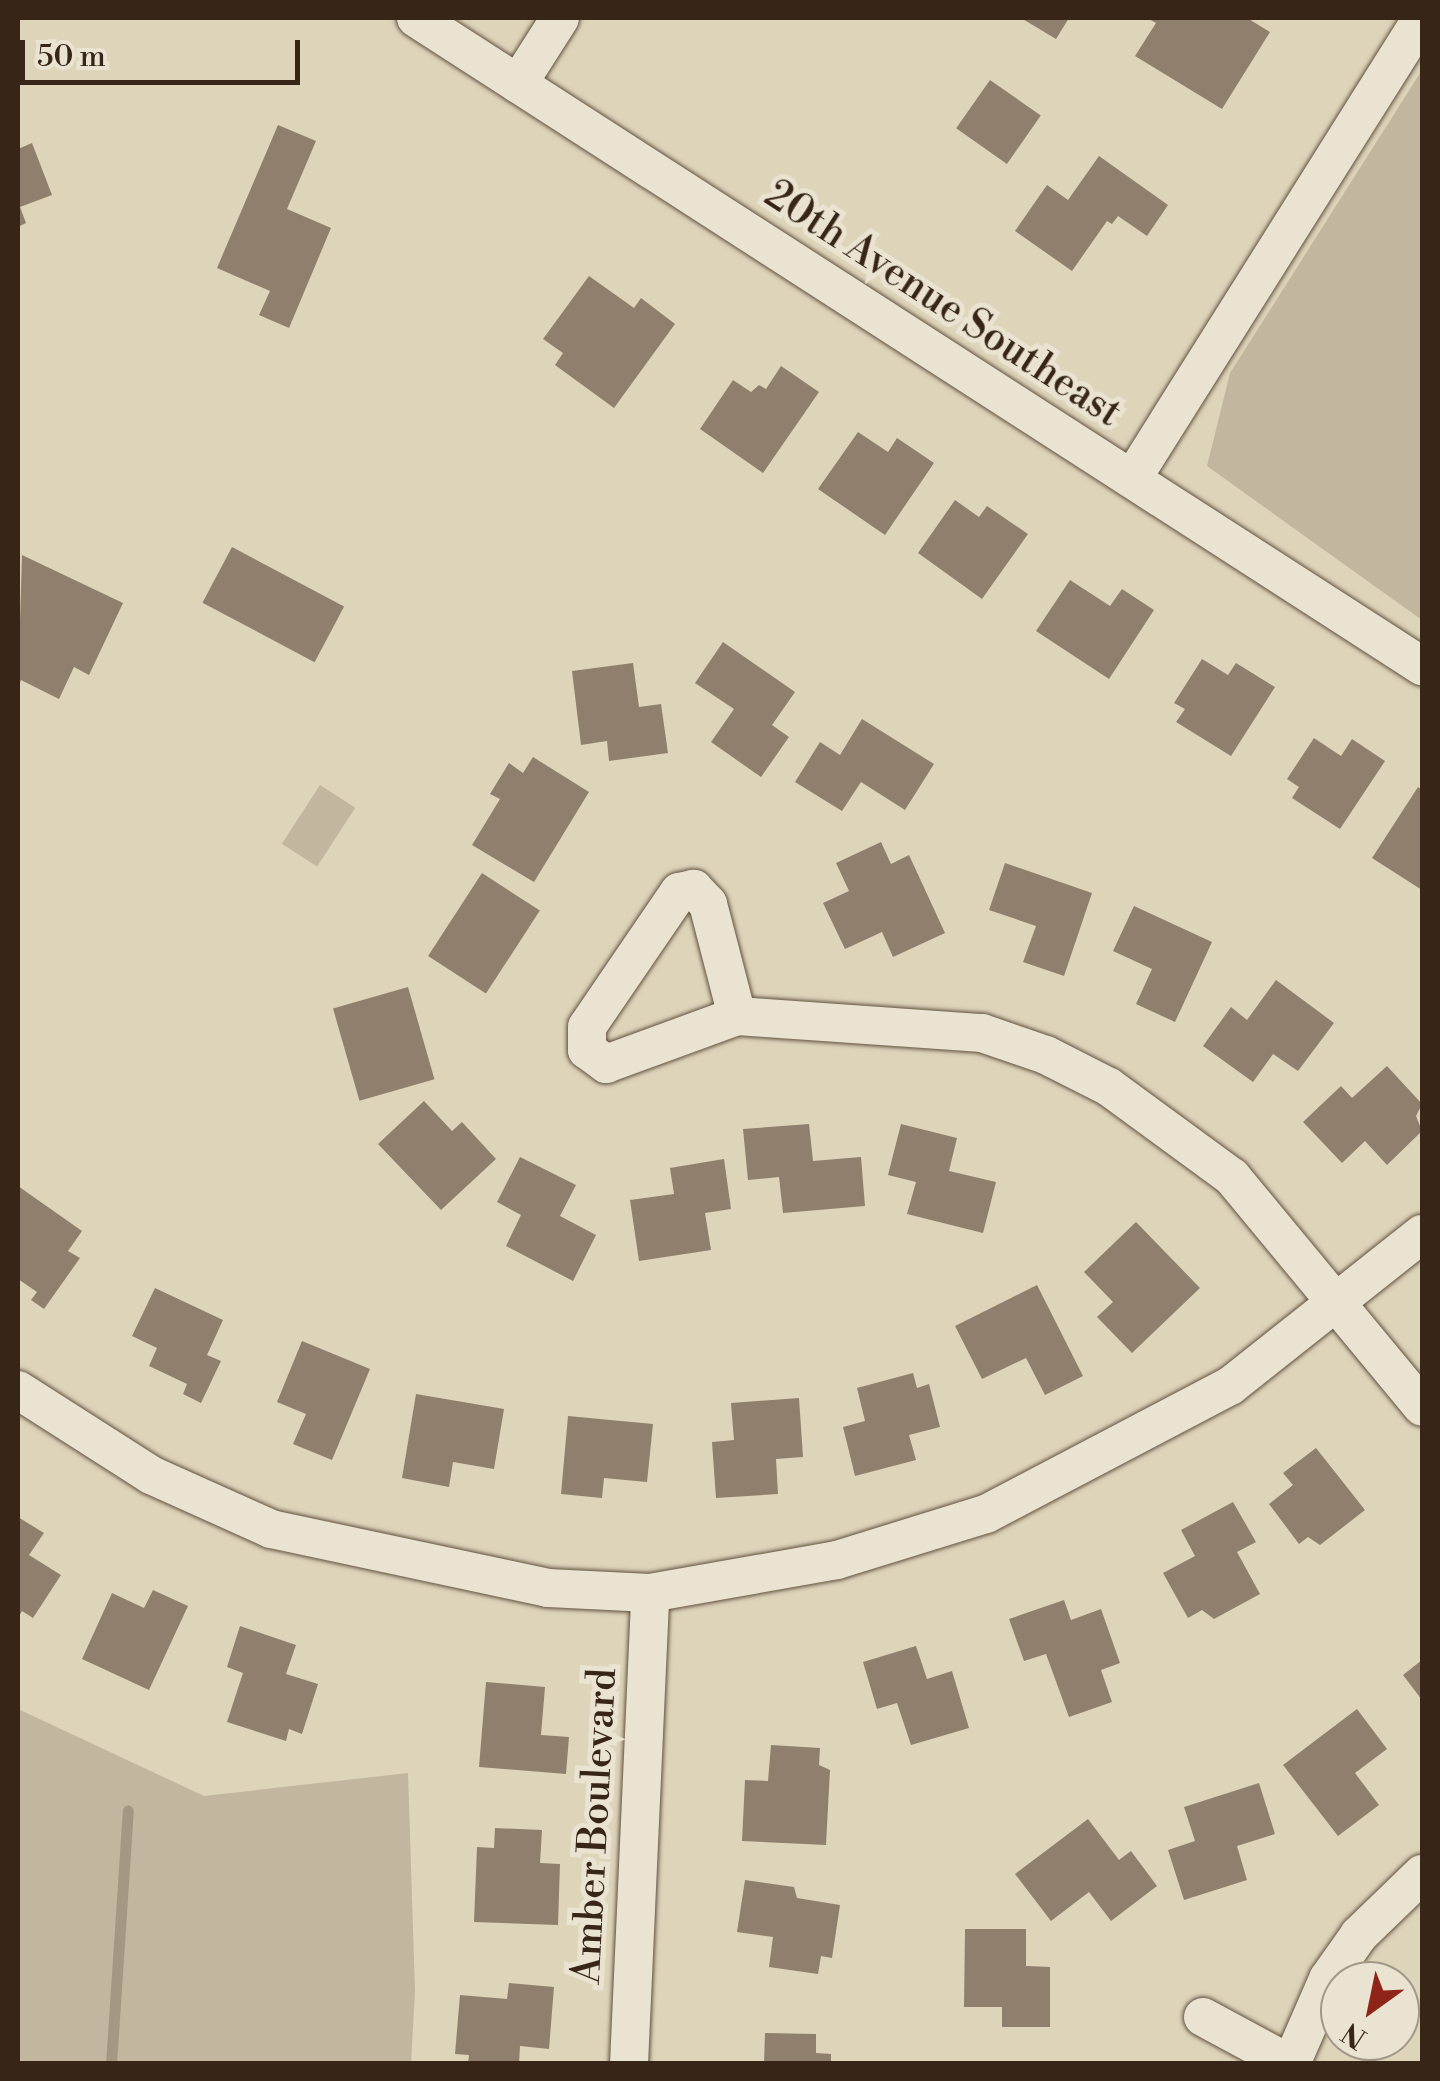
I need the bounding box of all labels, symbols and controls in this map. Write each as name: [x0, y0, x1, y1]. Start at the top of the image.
scale bar: [25, 20, 305, 82]
text: 50 m: [37, 38, 106, 76]
street label: 20th Avenue Southeast: [756, 171, 1130, 437]
street label: Amber Boulevard: [563, 1667, 627, 1985]
north arrow: [1320, 1961, 1420, 2061]
text: N: [1336, 2014, 1373, 2056]

